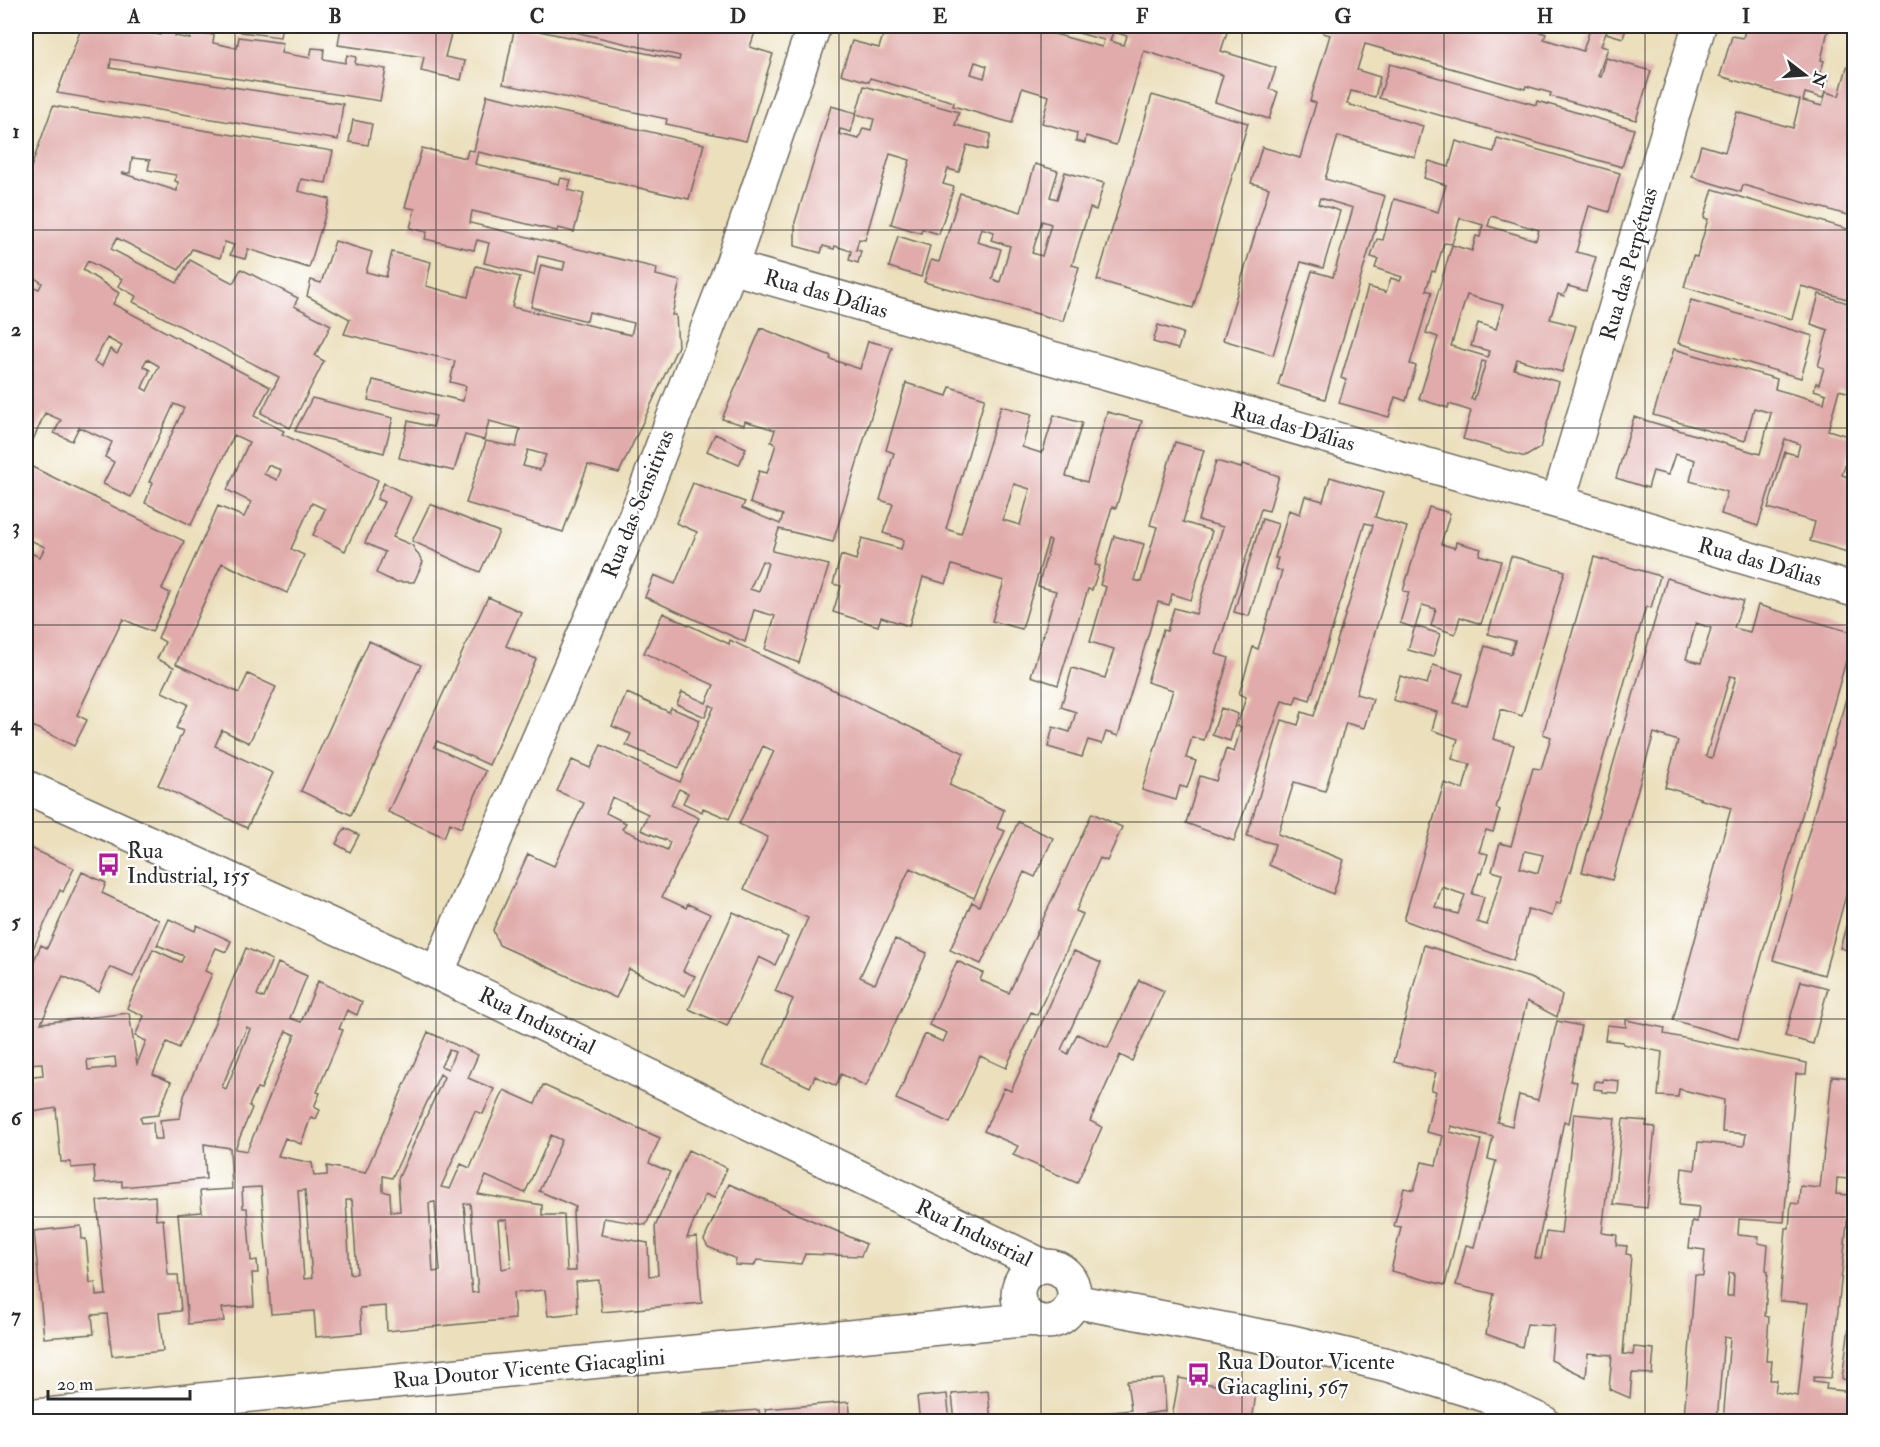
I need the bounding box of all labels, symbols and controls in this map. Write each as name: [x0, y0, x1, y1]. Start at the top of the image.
text: A: [127, 4, 141, 29]
text: B: [328, 4, 342, 29]
text: C: [530, 4, 544, 29]
text: D: [730, 4, 746, 29]
text: E: [933, 4, 948, 29]
text: F: [1136, 4, 1149, 29]
text: G: [1335, 4, 1352, 29]
text: H: [1537, 4, 1553, 29]
text: I: [1742, 4, 1750, 29]
north arrow: [1775, 45, 1835, 105]
text: N: [1807, 68, 1830, 90]
text: 1: [12, 119, 20, 144]
street label: Rua das Perpétuas: [1594, 184, 1665, 344]
street label: Rua das Dálias: [761, 263, 891, 325]
text: 2: [11, 317, 21, 342]
street label: Rua das Dálias: [1228, 396, 1358, 458]
street label: Rua das Sensitivas: [596, 426, 680, 582]
text: 3: [12, 514, 20, 539]
street label: Rua das Dálias: [1695, 531, 1825, 593]
text: 4: [10, 711, 23, 736]
place label: Rua Industrial, 155: [127, 837, 250, 890]
bus stop icon: Rua Industrial, 155: [96, 851, 122, 877]
text: 5: [12, 909, 22, 934]
street label: Rua Industrial: [474, 981, 600, 1061]
text: 6: [11, 1106, 23, 1131]
street label: Rua Industrial: [911, 1193, 1037, 1273]
text: 7: [11, 1303, 21, 1328]
street label: Rua Doutor Vicente Giacaglini: [392, 1343, 666, 1395]
place label: Rua Doutor Vicente Giacaglini, 567: [1217, 1348, 1395, 1401]
bus stop icon: Rua Doutor Vicente Giacaglini, 567: [1186, 1362, 1212, 1388]
scale bar: [48, 1363, 190, 1401]
text: 20 m: [57, 1373, 93, 1396]

